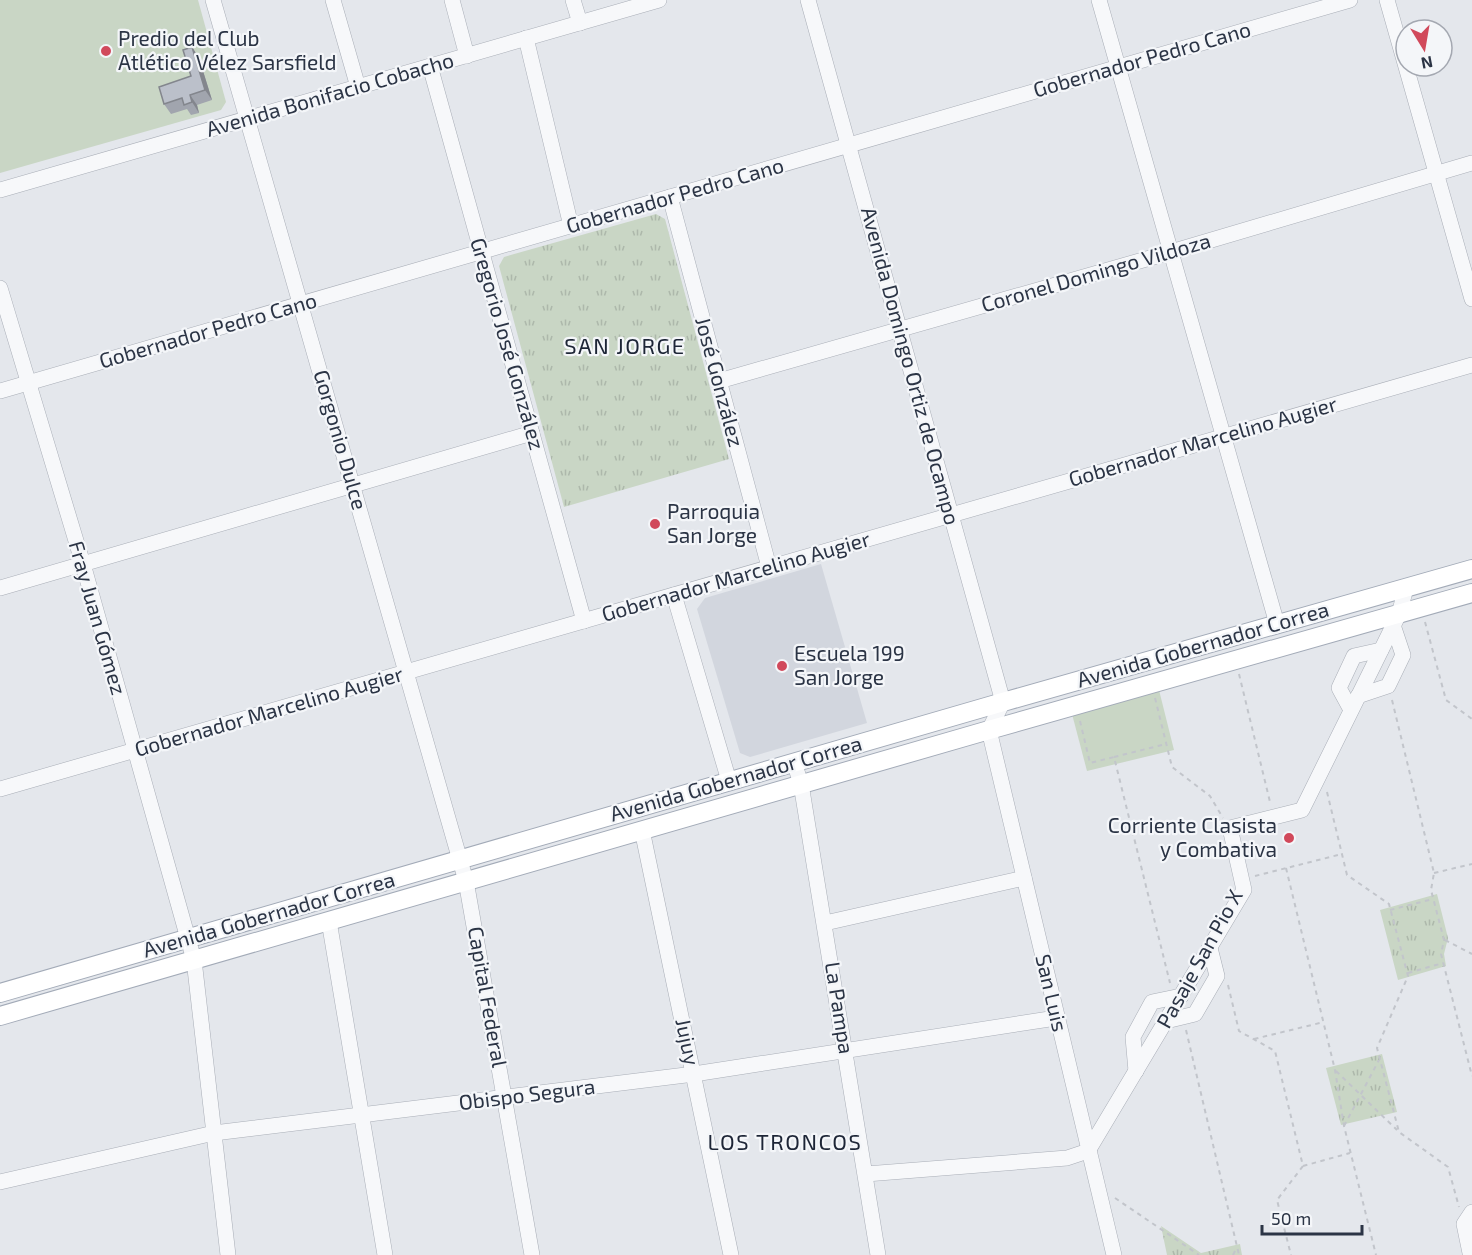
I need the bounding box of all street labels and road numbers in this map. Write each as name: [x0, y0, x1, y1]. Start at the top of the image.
street label: Gobernador Pedro Cano: [1030, 16, 1253, 102]
street label: Avenida Bonifacio Cobacho: [203, 46, 456, 141]
street label: Gobernador Pedro Cano: [563, 152, 786, 238]
street label: Avenida Domingo Ortiz de Ocampo: [857, 204, 966, 527]
street label: Coronel Domingo Vildoza: [978, 227, 1213, 316]
street label: Gregorio José González: [466, 235, 551, 453]
street label: Gobernador Pedro Cano: [96, 287, 319, 373]
street label: José González: [691, 314, 750, 449]
street label: Gorgonio Dulce: [310, 367, 373, 513]
street label: Gobernador Marcelino Augier: [1066, 390, 1340, 491]
street label: Gobernador Marcelino Augier: [599, 525, 873, 626]
street label: Fray Juan Gómez: [65, 538, 132, 697]
street label: Avenida Gobernador Correa: [1074, 596, 1331, 692]
street label: Gobernador Marcelino Augier: [132, 660, 406, 761]
street label: Avenida Gobernador Correa: [607, 730, 864, 826]
street label: Avenida Gobernador Correa: [140, 866, 397, 962]
street label: Pasaje San Pio X: [1150, 885, 1248, 1032]
street label: Capital Federal: [464, 924, 513, 1070]
street label: San Luis: [1031, 951, 1074, 1034]
street label: La Pampa: [821, 960, 860, 1056]
street label: Jujuy: [670, 1016, 706, 1068]
street label: Obispo Segura: [457, 1073, 597, 1114]

